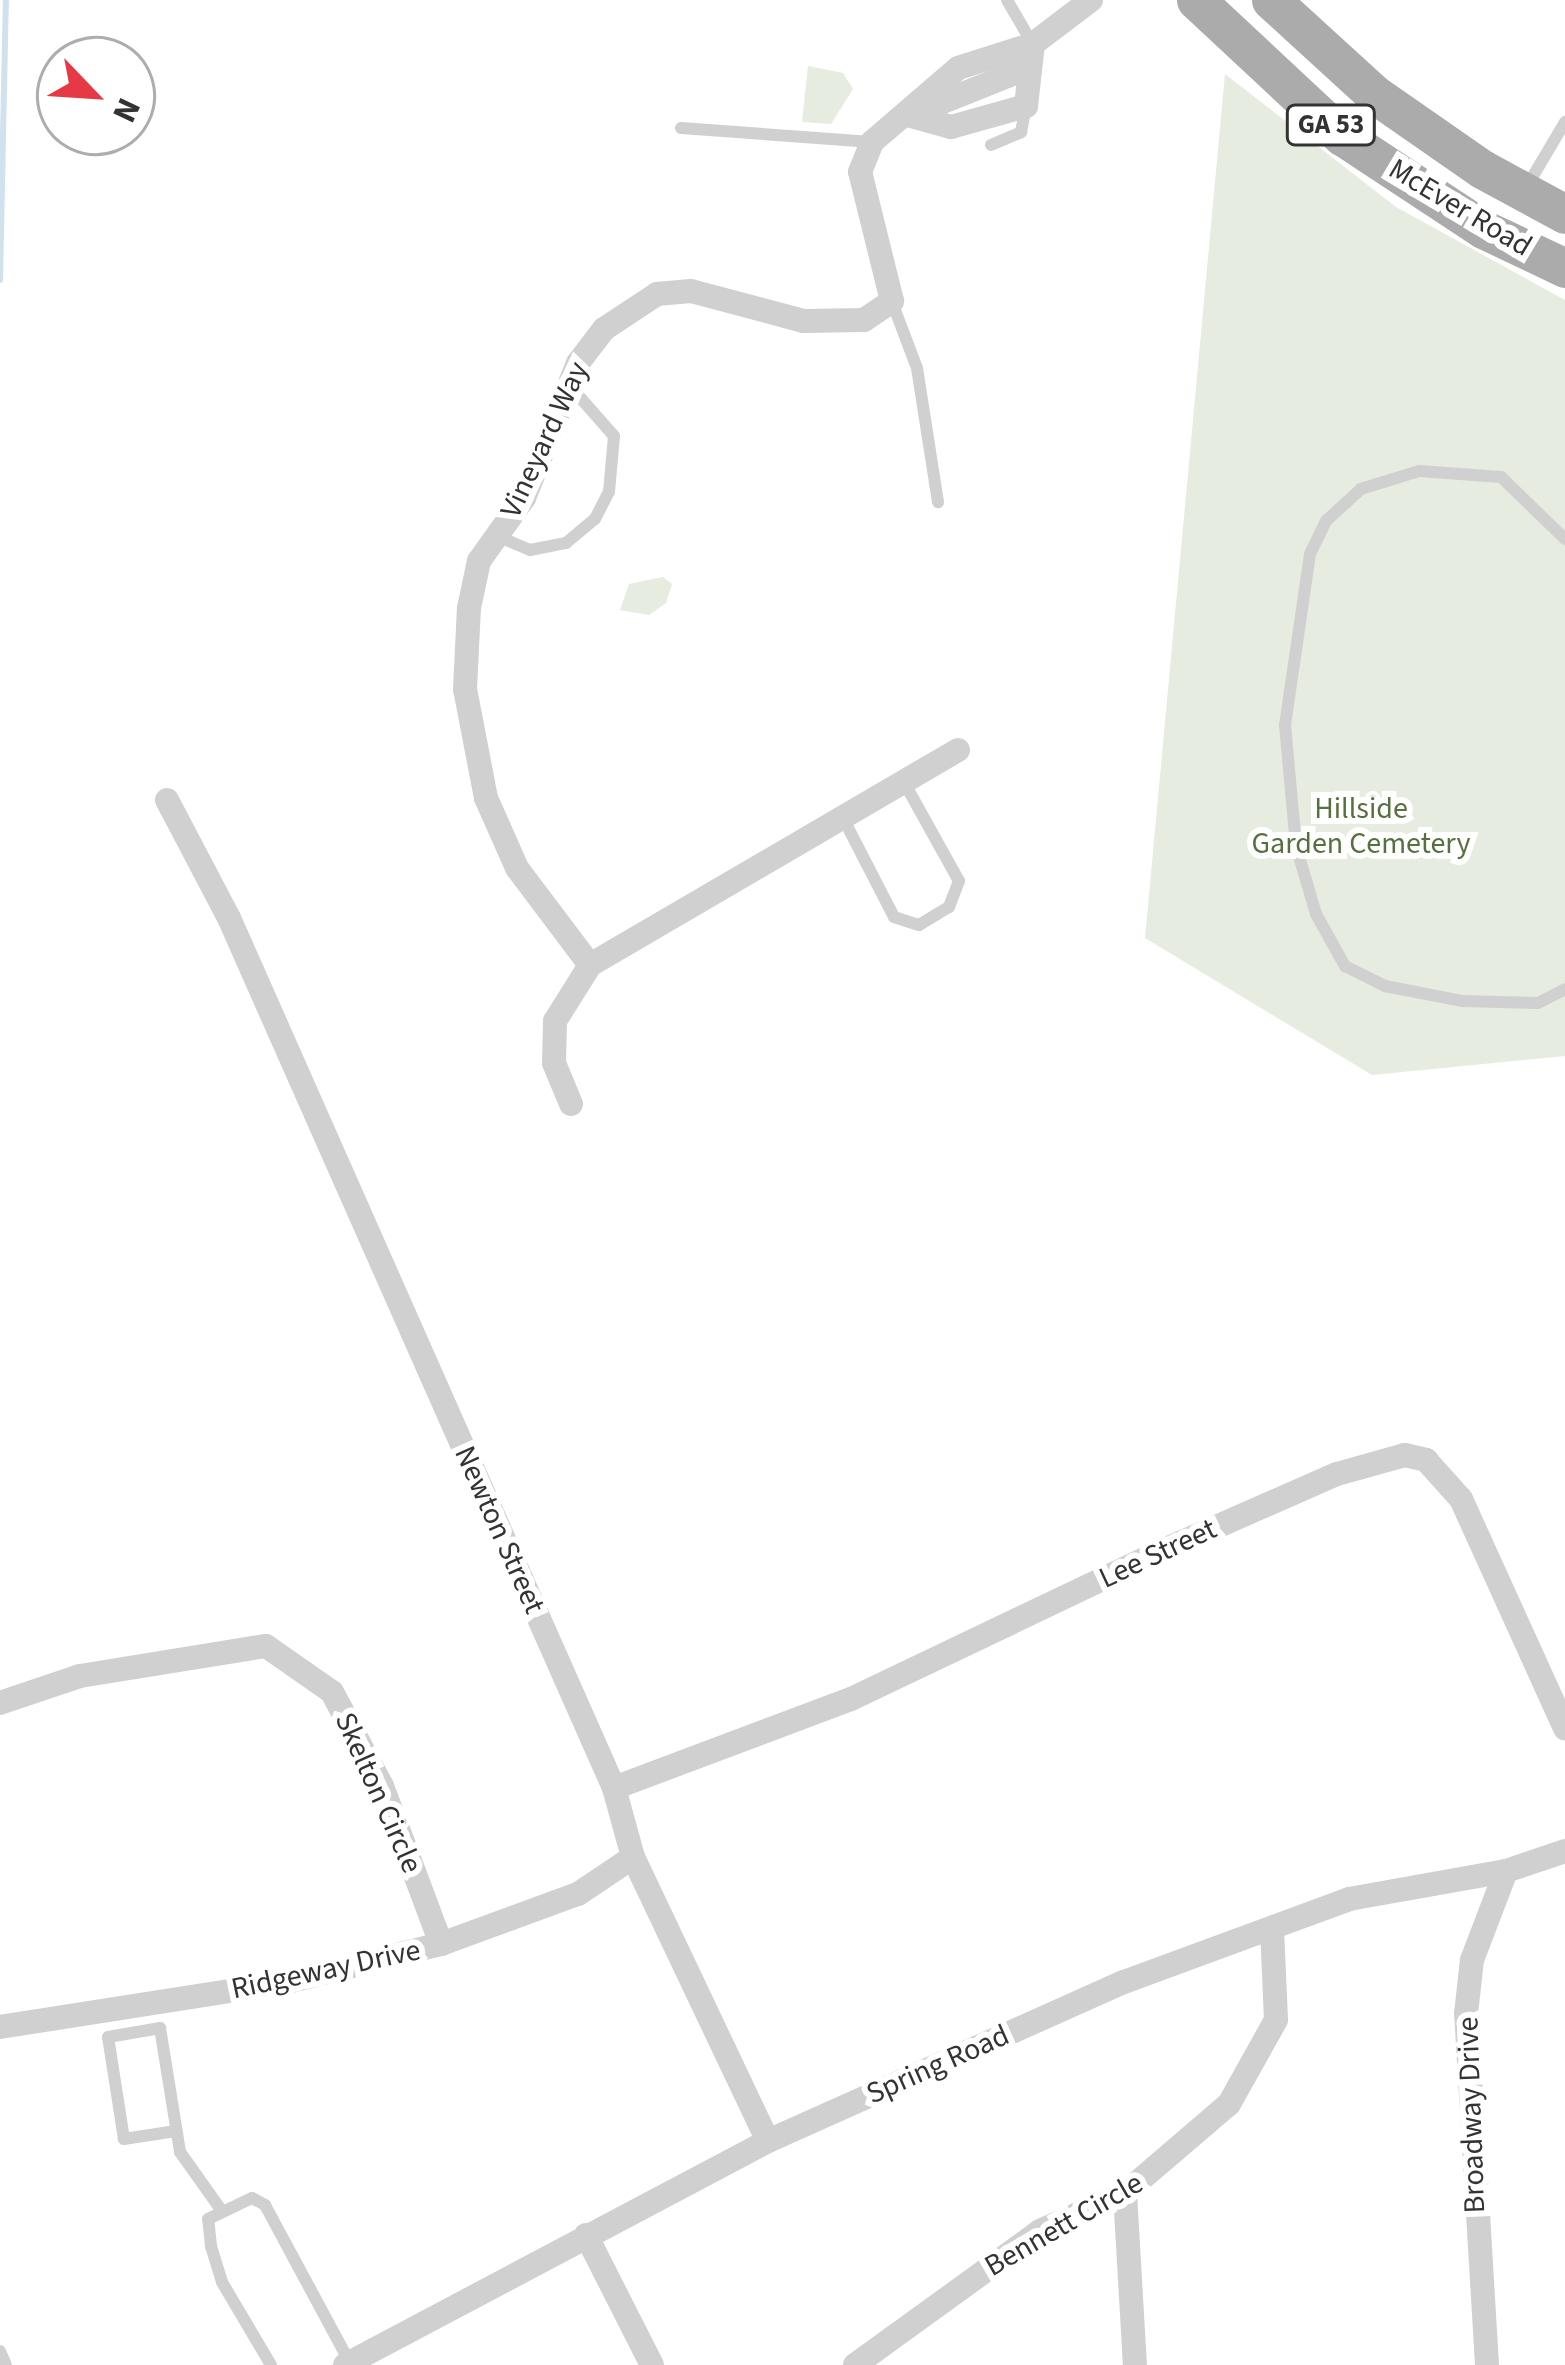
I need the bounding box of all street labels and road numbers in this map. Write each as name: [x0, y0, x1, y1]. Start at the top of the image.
road number: GA 53: [1283, 104, 1379, 146]
street label: McEver Road: [1382, 151, 1538, 265]
street label: Vineyard Way: [493, 356, 597, 524]
street label: Newton Street: [446, 1441, 552, 1619]
street label: Lee Street: [1094, 1511, 1222, 1597]
street label: Skelton Circle: [327, 1707, 429, 1879]
street label: Ridgeway Drive: [228, 1932, 424, 2008]
street label: Broadway Drive: [1451, 2016, 1493, 2214]
street label: Spring Road: [861, 2018, 1015, 2112]
street label: Bennett Circle: [979, 2165, 1149, 2285]

